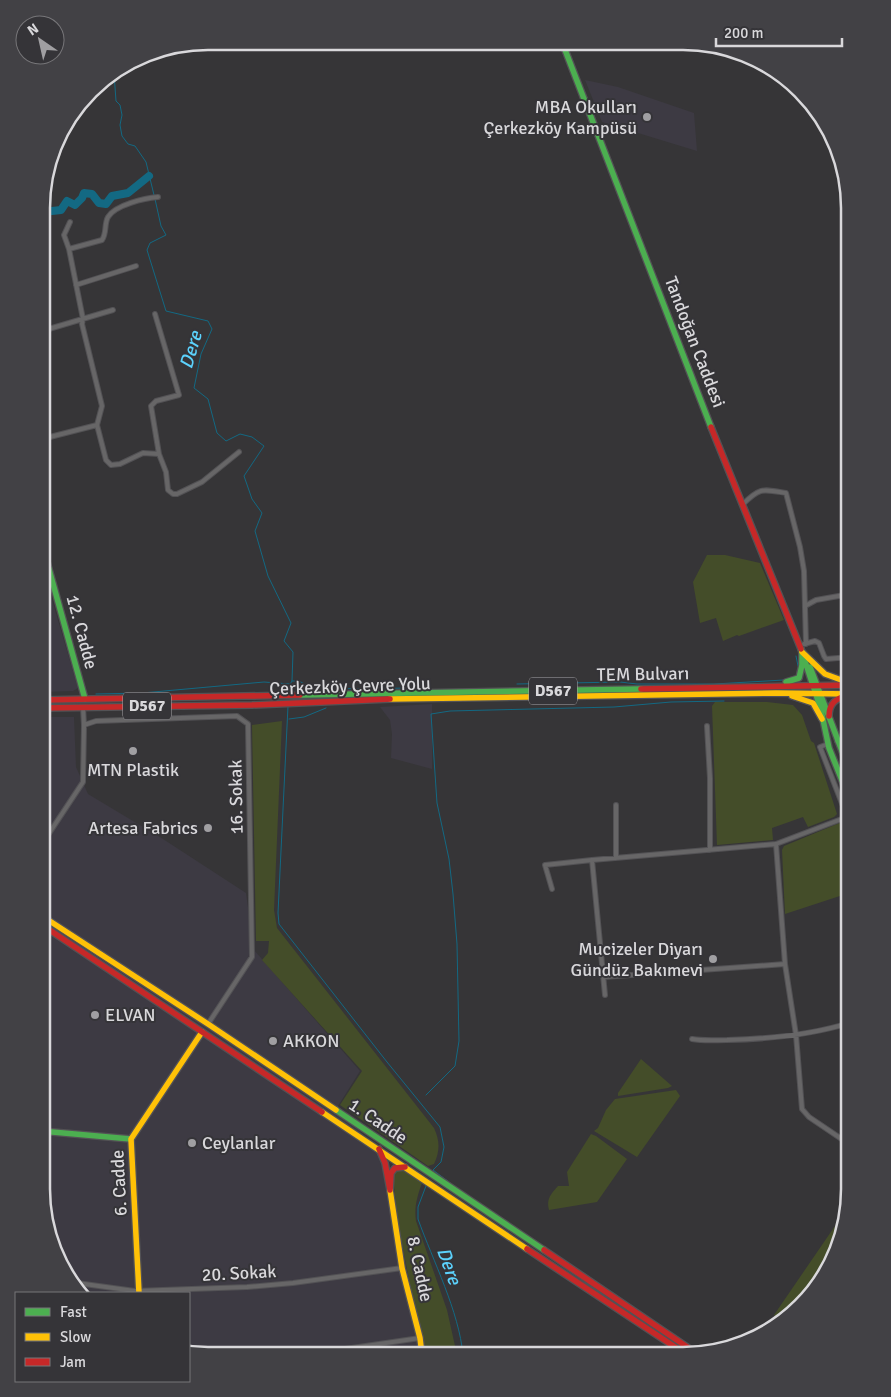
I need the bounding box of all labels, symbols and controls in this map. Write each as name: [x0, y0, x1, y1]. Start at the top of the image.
north arrow: [15, 15, 65, 65]
scale bar: [716, 15, 842, 47]
text: N: [24, 20, 42, 39]
text: 200 m: [724, 24, 764, 42]
place label: MBA Okulları Çerkezköy Kampüsü: [483, 96, 637, 139]
marker: MBA Okulları Çerkezköy Kampüsü: [641, 111, 653, 123]
street label: Tandoğan Caddesi: [660, 273, 730, 411]
water label: Dere: [174, 327, 208, 372]
street label: 12. Cadde: [62, 592, 102, 672]
street label: TEM Bulvarı: [597, 662, 689, 686]
street label: Çerkezköy Çevre Yolu: [269, 672, 431, 700]
road number: D567: [529, 678, 577, 704]
road number: D567: [123, 692, 171, 719]
marker: MTN Plastik: [127, 745, 139, 757]
place label: MTN Plastik: [87, 759, 179, 781]
street label: 16. Sokak: [224, 759, 248, 835]
place label: Artesa Fabrics: [88, 817, 198, 839]
marker: Artesa Fabrics: [202, 822, 214, 834]
place label: Mucizeler Diyarı Gündüz Bakımevi: [571, 938, 703, 981]
marker: Mucizeler Diyarı Gündüz Bakımevi: [707, 953, 719, 965]
place label: ELVAN: [105, 1004, 156, 1026]
marker: ELVAN: [89, 1009, 101, 1021]
place label: AKKON: [283, 1030, 339, 1052]
marker: AKKON: [267, 1035, 279, 1047]
street label: 1. Cadde: [344, 1093, 412, 1149]
place label: Ceylanlar: [202, 1132, 276, 1154]
marker: Ceylanlar: [186, 1137, 198, 1149]
street label: 6. Cadde: [106, 1149, 132, 1217]
street label: 8. Cadde: [402, 1234, 438, 1304]
water label: Dere: [431, 1244, 467, 1289]
street label: 20. Sokak: [201, 1260, 277, 1286]
legend: [15, 1292, 190, 1382]
text: Fast: [60, 1303, 87, 1321]
text: Slow: [60, 1328, 91, 1346]
text: Jam: [60, 1353, 86, 1371]

